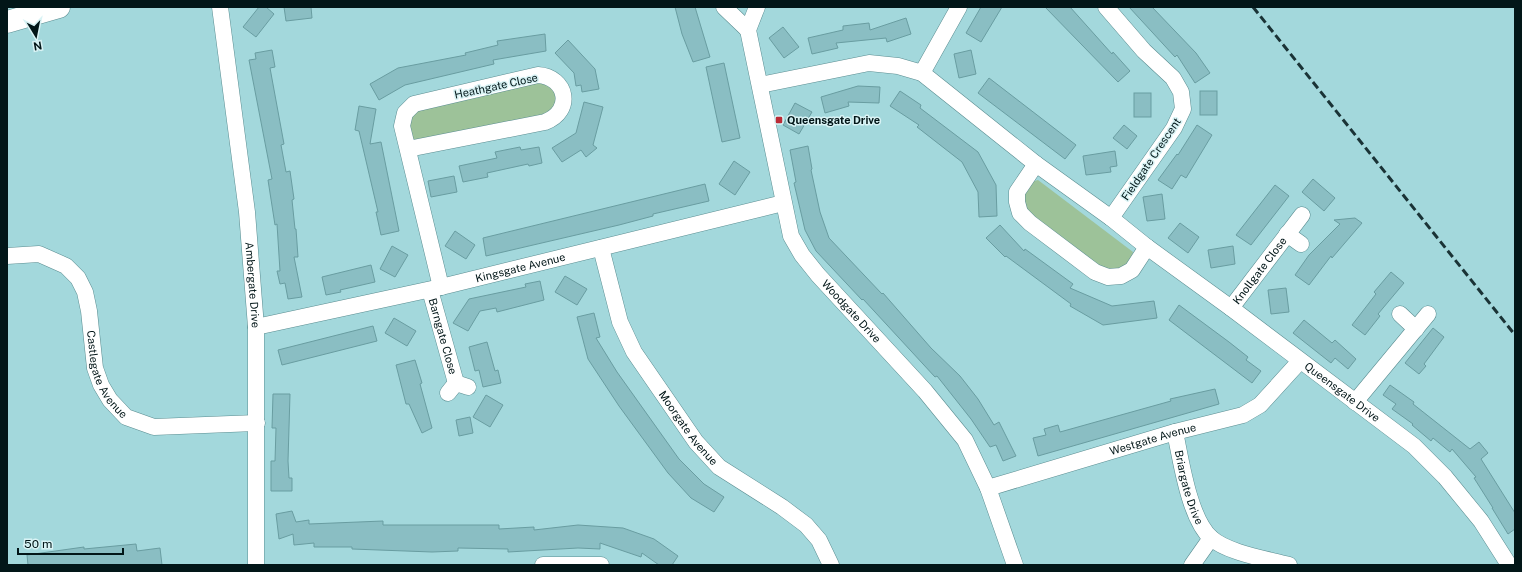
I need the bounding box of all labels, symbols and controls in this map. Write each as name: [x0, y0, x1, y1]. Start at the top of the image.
north arrow: [16, 16, 56, 56]
text: N: [32, 39, 43, 53]
street label: Heathgate Close: [453, 71, 539, 101]
place label: Queensgate Drive: [787, 114, 880, 126]
marker: Queensgate Drive: [774, 115, 784, 125]
street label: Fieldgate Crescent: [1119, 116, 1183, 202]
street label: Knollgate Close: [1230, 235, 1289, 306]
street label: Ambergate Drive: [243, 242, 262, 328]
street label: Kingsgate Avenue: [474, 251, 567, 284]
street label: Woodgate Drive: [820, 277, 883, 345]
street label: Barngate Close: [427, 297, 459, 376]
street label: Castlegate Avenue: [85, 330, 130, 420]
street label: Queensgate Drive: [1302, 360, 1382, 424]
street label: Moorgate Avenue: [657, 389, 720, 467]
street label: Westgate Avenue: [1108, 421, 1197, 457]
street label: Briargate Drive: [1173, 449, 1206, 526]
scale bar: [18, 530, 123, 556]
text: 50 m: [24, 537, 52, 551]

